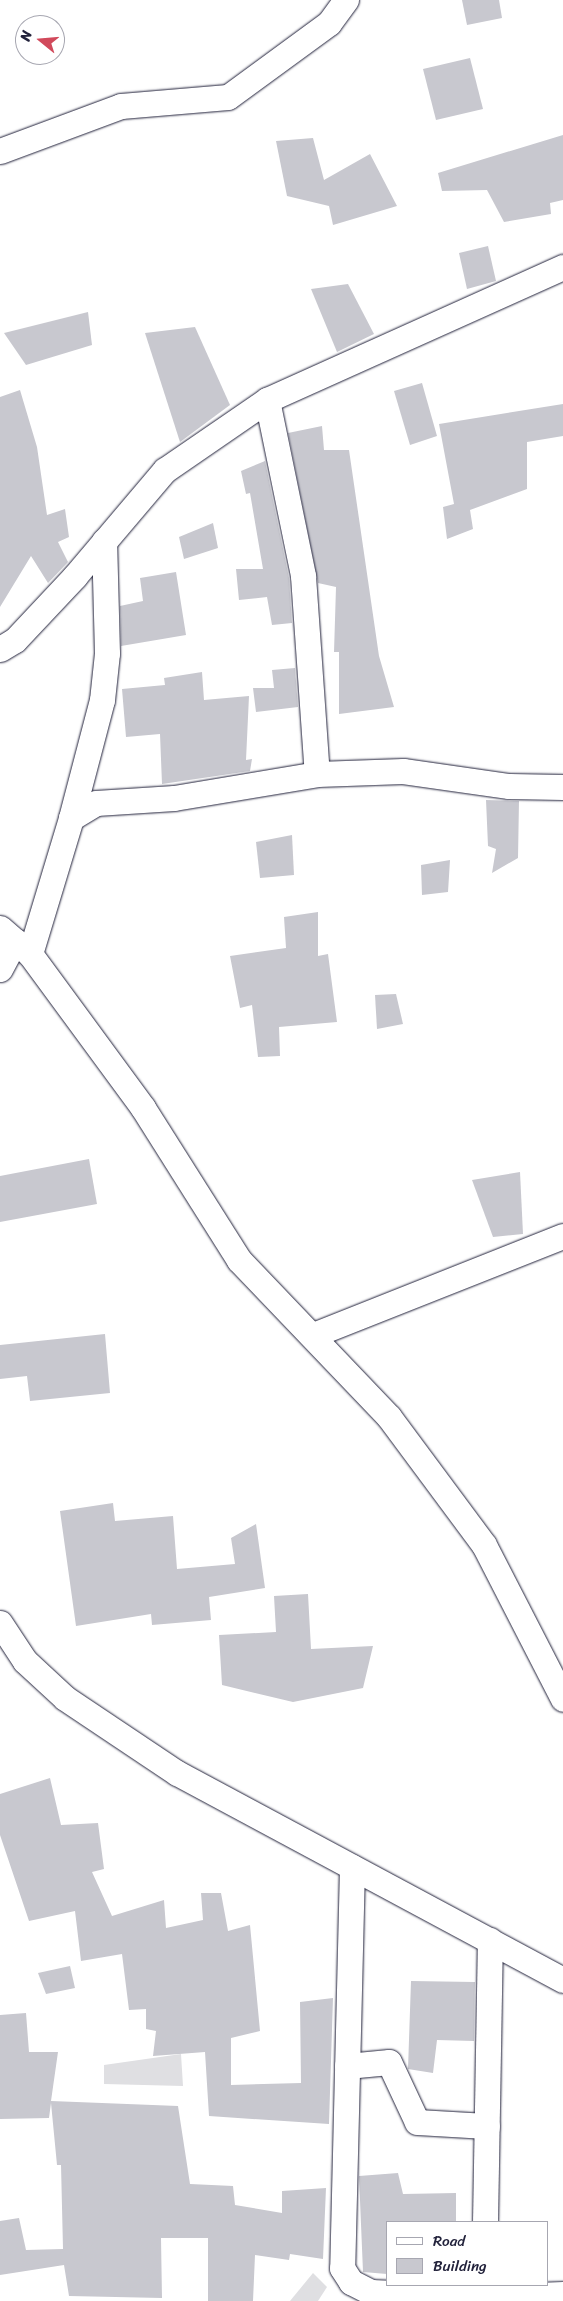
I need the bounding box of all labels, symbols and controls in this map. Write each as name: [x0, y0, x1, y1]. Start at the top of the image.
north arrow: [15, 15, 65, 65]
text: N: [13, 27, 40, 44]
legend: [386, 2221, 548, 2286]
text: Road: [433, 2228, 465, 2254]
text: Building: [433, 2253, 487, 2279]

